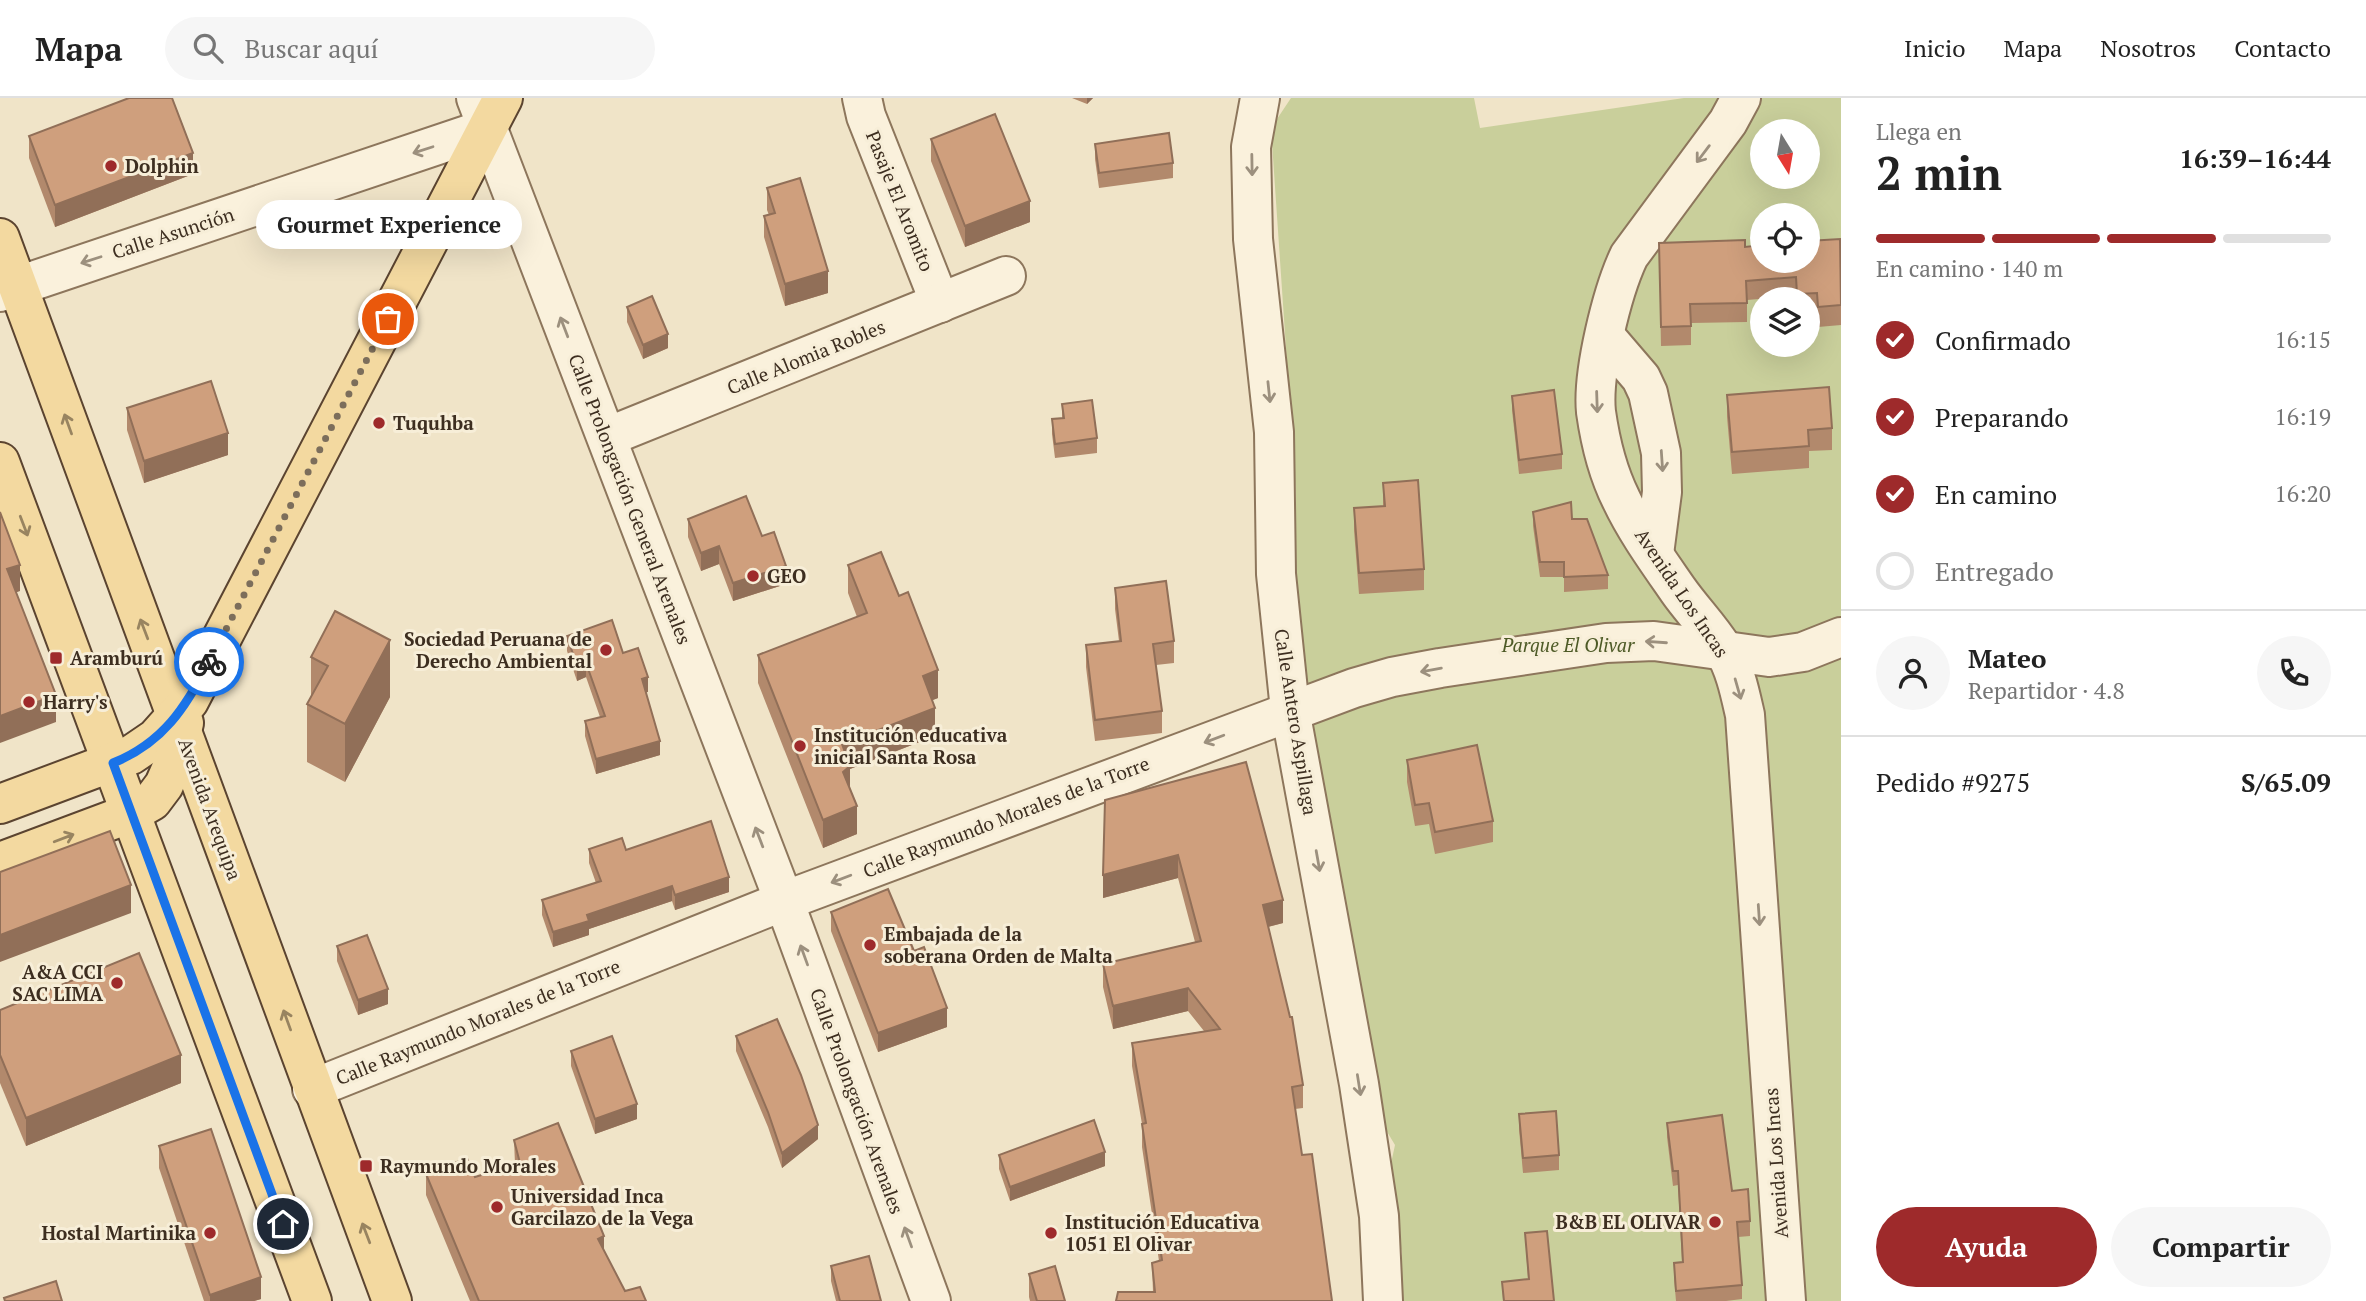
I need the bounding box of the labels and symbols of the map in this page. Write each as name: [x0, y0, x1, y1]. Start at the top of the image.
north arrow: [1750, 119, 1820, 189]
street label: Pasaje El Aromito: [861, 127, 940, 275]
one-way arrow: [412, 144, 434, 157]
one-way arrow: [1696, 145, 1711, 163]
place label: Dolphin: [125, 153, 200, 178]
one-way arrow: [1245, 154, 1258, 177]
marker: Dolphin: [103, 158, 119, 174]
callout: Gourmet Experience: [255, 200, 521, 249]
street label: Calle Asunción: [109, 201, 237, 264]
one-way arrow: [80, 255, 102, 268]
pin: [358, 289, 418, 349]
street label: Calle Alomia Robles: [723, 313, 889, 400]
one-way arrow: [557, 316, 570, 338]
street label: Calle Prolongación General Arenales: [563, 350, 698, 648]
one-way arrow: [1263, 380, 1276, 403]
one-way arrow: [1590, 390, 1603, 413]
place label: Tuquhba: [393, 410, 474, 435]
one-way arrow: [61, 414, 73, 436]
marker: Tuquhba: [371, 415, 387, 431]
one-way arrow: [1656, 450, 1669, 472]
one-way arrow: [19, 514, 31, 536]
street label: Avenida Los Incas: [1630, 523, 1735, 662]
place label: GEO: [767, 563, 806, 588]
marker: GEO: [745, 568, 761, 584]
one-way arrow: [137, 619, 149, 641]
place label: Sociedad Peruana de Derecho Ambiental: [404, 626, 592, 673]
courier: [174, 627, 244, 697]
street label: Calle Antero Aspillaga: [1269, 627, 1324, 817]
park label: Parque El Olivar: [1501, 632, 1635, 657]
one-way arrow: [1645, 635, 1668, 648]
marker: Sociedad Peruana de Derecho Ambiental: [598, 642, 614, 658]
place label: Aramburú: [70, 645, 163, 670]
marker: Aramburú: [48, 650, 64, 666]
one-way arrow: [1420, 664, 1442, 677]
one-way arrow: [1733, 678, 1746, 700]
place label: Harry's: [43, 689, 108, 714]
marker: Harry's: [21, 694, 37, 710]
place label: Institución educativa inicial Santa Rosa: [814, 722, 1008, 769]
one-way arrow: [1204, 734, 1226, 746]
street label: Avenida Arequipa: [173, 735, 248, 884]
marker: Institución educativa inicial Santa Rosa: [792, 738, 808, 754]
street label: Calle Raymundo Morales de la Torre: [859, 750, 1153, 883]
one-way arrow: [752, 826, 765, 848]
one-way arrow: [52, 831, 74, 844]
one-way arrow: [1312, 849, 1325, 872]
one-way arrow: [830, 874, 852, 886]
one-way arrow: [1753, 904, 1766, 926]
place label: Embajada de la soberana Orden de Malta: [884, 921, 1113, 968]
marker: Embajada de la soberana Orden de Malta: [862, 937, 878, 953]
one-way arrow: [796, 944, 809, 966]
street label: Calle Raymundo Morales de la Torre: [332, 953, 624, 1090]
place label: A&A CCI SAC LIMA: [12, 959, 103, 1006]
marker: A&A CCI SAC LIMA: [109, 975, 125, 991]
street label: Calle Prolongación Arenales: [805, 984, 910, 1217]
one-way arrow: [280, 1009, 292, 1031]
one-way arrow: [1353, 1073, 1366, 1096]
street label: Avenida Los Incas: [1758, 1087, 1793, 1239]
place label: Raymundo Morales: [380, 1153, 557, 1178]
marker: Raymundo Morales: [358, 1158, 374, 1174]
place label: Universidad Inca Garcilazo de la Vega: [511, 1183, 694, 1230]
pin: [253, 1194, 313, 1254]
marker: Universidad Inca Garcilazo de la Vega: [489, 1199, 505, 1215]
place label: Institución Educativa 1051 El Olivar: [1065, 1209, 1260, 1256]
place label: B&B EL OLIVAR: [1555, 1209, 1702, 1234]
marker: B&B EL OLIVAR: [1707, 1214, 1723, 1230]
place label: Hostal Martinika: [41, 1220, 196, 1245]
one-way arrow: [359, 1223, 372, 1245]
marker: Hostal Martinika: [202, 1225, 218, 1241]
marker: Institución Educativa 1051 El Olivar: [1043, 1225, 1059, 1241]
one-way arrow: [900, 1226, 913, 1248]

